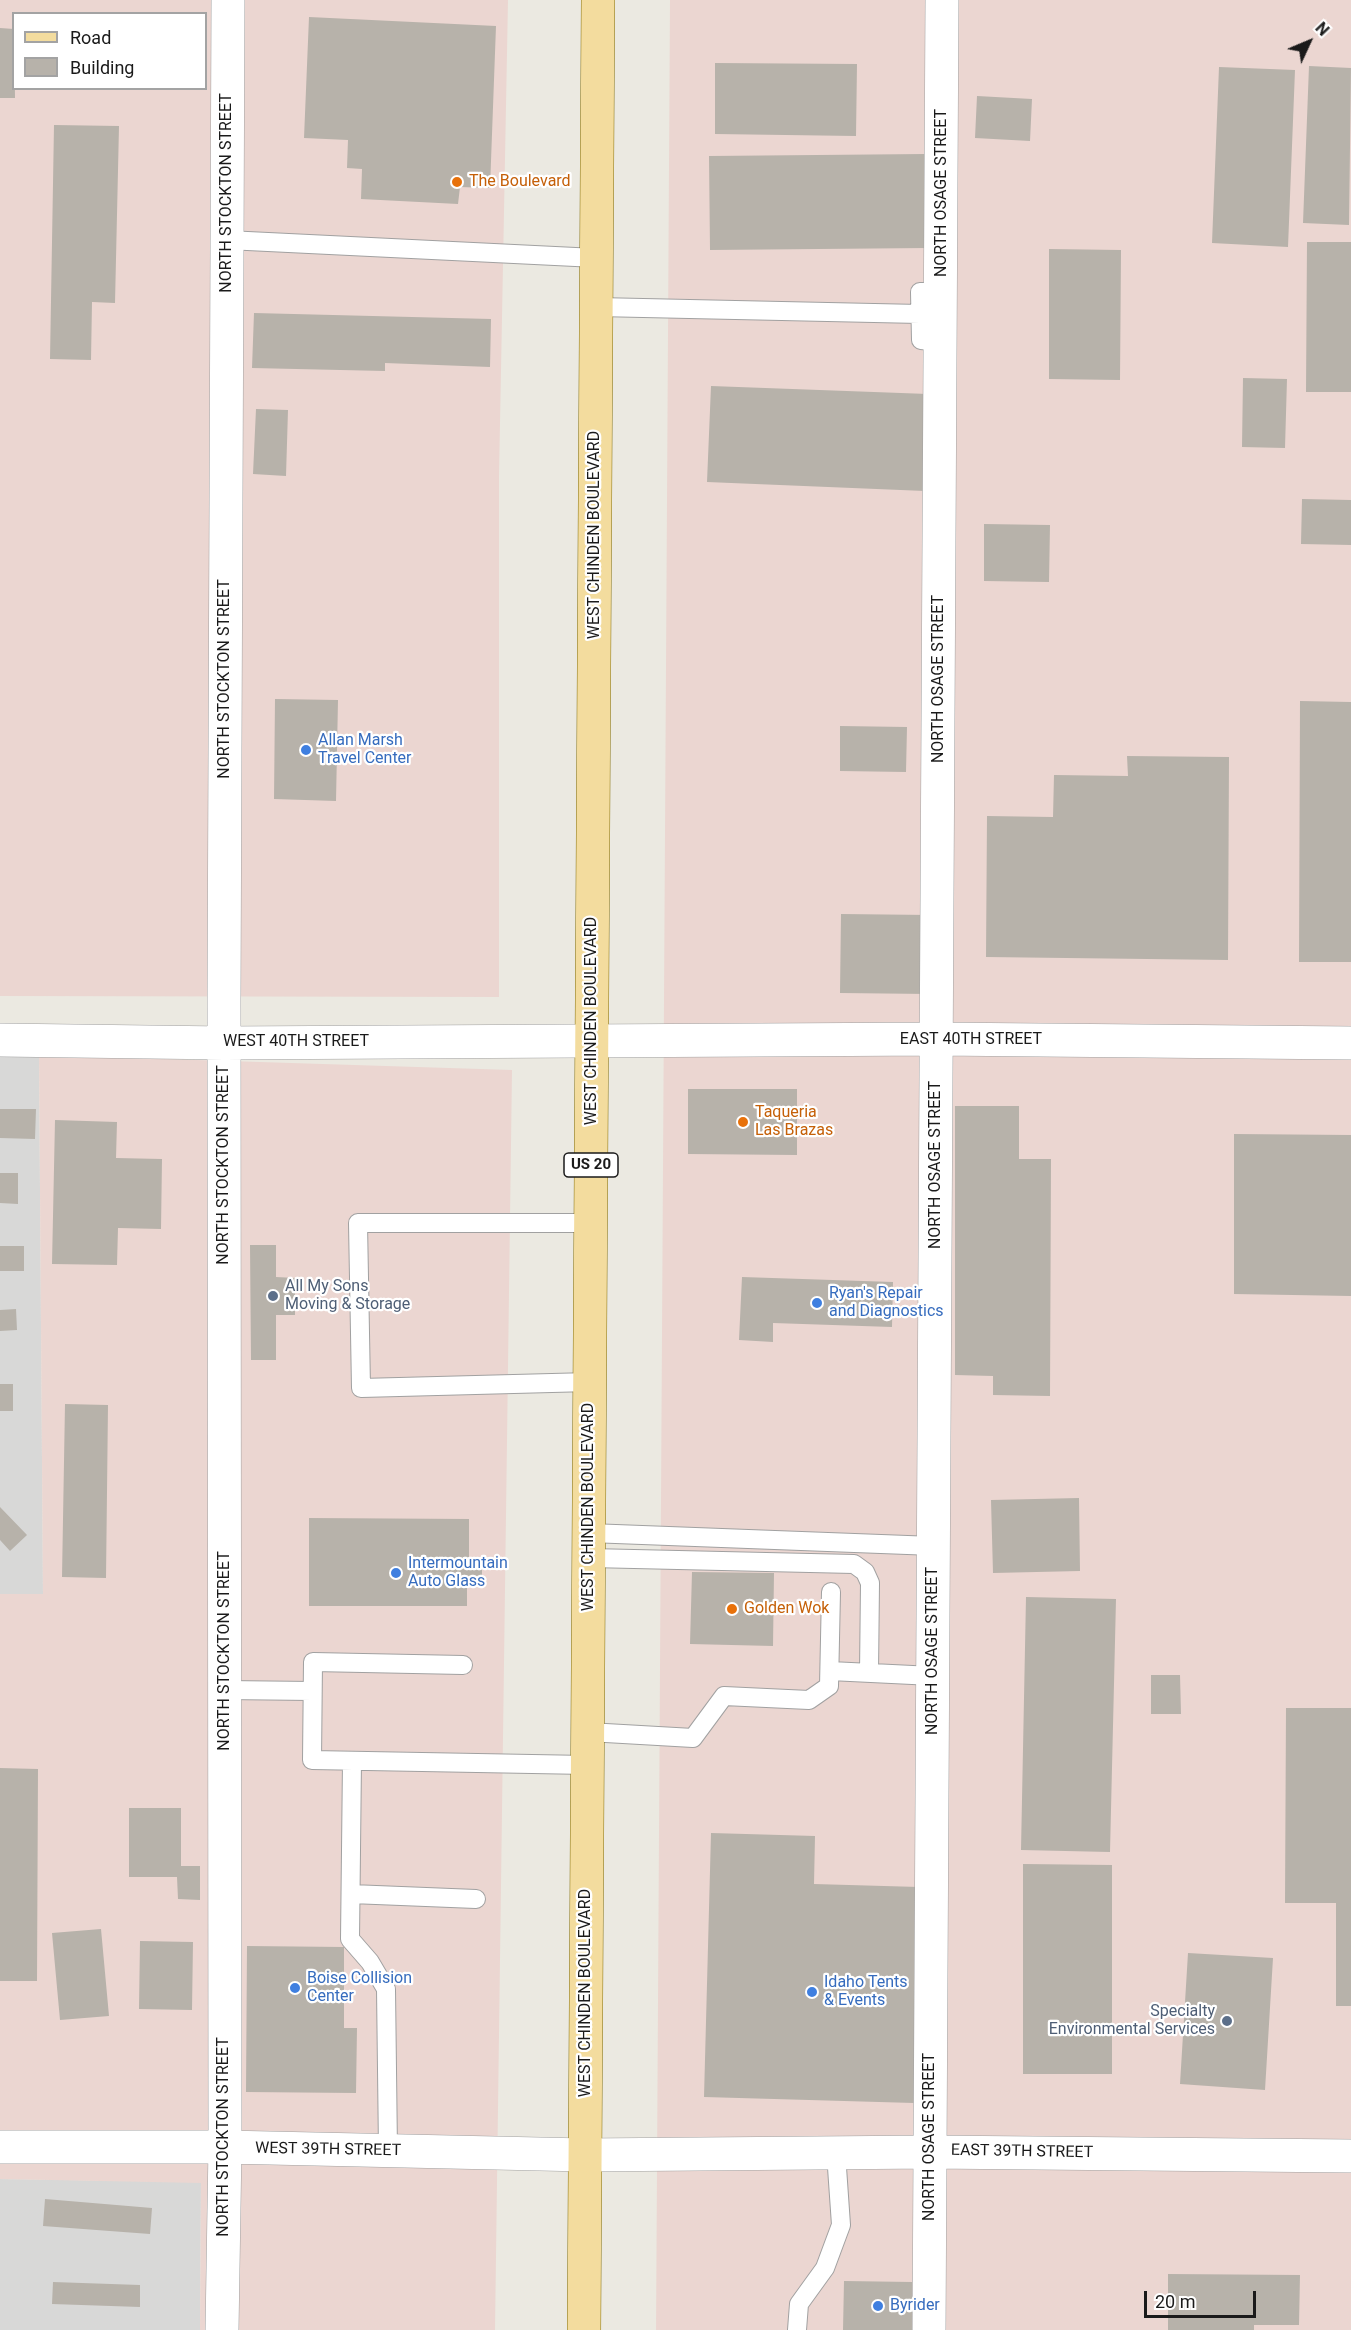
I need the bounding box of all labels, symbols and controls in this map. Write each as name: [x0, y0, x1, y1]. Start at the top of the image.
legend: [12, 12, 207, 90]
north arrow: [1279, 12, 1339, 72]
text: N: [1312, 18, 1333, 40]
text: Road: [70, 27, 111, 48]
text: Building: [70, 57, 134, 78]
street label: NORTH STOCKTON STREET: [217, 93, 237, 293]
street label: NORTH OSAGE STREET: [932, 109, 952, 277]
place label: The Boulevard: [469, 172, 571, 192]
marker: The Boulevard: [450, 175, 464, 189]
street label: WEST CHINDEN BOULEVARD: [585, 431, 605, 639]
street label: NORTH STOCKTON STREET: [215, 579, 235, 779]
street label: NORTH OSAGE STREET: [929, 595, 949, 763]
place label: Allan Marsh Travel Center: [318, 731, 412, 769]
marker: Allan Marsh Travel Center: [299, 743, 313, 757]
street label: WEST CHINDEN BOULEVARD: [582, 917, 602, 1125]
street label: EAST 40TH STREET: [900, 1030, 1042, 1050]
street label: WEST 40TH STREET: [223, 1032, 369, 1052]
street label: NORTH STOCKTON STREET: [214, 1065, 234, 1265]
street label: NORTH OSAGE STREET: [926, 1081, 946, 1249]
place label: Taqueria Las Brazas: [755, 1103, 833, 1141]
marker: Taqueria Las Brazas: [736, 1115, 750, 1129]
road number: US 20: [564, 1153, 618, 1177]
place label: All My Sons Moving & Storage: [285, 1277, 410, 1315]
place label: Ryan's Repair and Diagnostics: [829, 1284, 944, 1322]
marker: All My Sons Moving & Storage: [266, 1289, 280, 1303]
marker: Ryan's Repair and Diagnostics: [810, 1296, 824, 1310]
street label: WEST CHINDEN BOULEVARD: [579, 1403, 599, 1611]
street label: NORTH STOCKTON STREET: [215, 1551, 235, 1751]
place label: Intermountain Auto Glass: [408, 1554, 508, 1592]
marker: Intermountain Auto Glass: [389, 1566, 403, 1580]
street label: NORTH OSAGE STREET: [923, 1567, 943, 1735]
place label: Golden Wok: [744, 1599, 829, 1619]
marker: Golden Wok: [725, 1602, 739, 1616]
street label: WEST CHINDEN BOULEVARD: [576, 1889, 596, 2097]
place label: Boise Collision Center: [307, 1969, 412, 2007]
place label: Idaho Tents & Events: [824, 1973, 908, 2011]
marker: Boise Collision Center: [288, 1981, 302, 1995]
marker: Idaho Tents & Events: [805, 1985, 819, 1999]
place label: Specialty Environmental Services: [1049, 2002, 1215, 2040]
marker: Specialty Environmental Services: [1220, 2014, 1234, 2028]
street label: NORTH STOCKTON STREET: [214, 2037, 234, 2237]
street label: NORTH OSAGE STREET: [920, 2053, 940, 2221]
street label: WEST 39TH STREET: [255, 2139, 401, 2161]
street label: EAST 39TH STREET: [951, 2141, 1093, 2163]
scale bar: [1147, 2279, 1260, 2317]
text: 20 m: [1155, 2291, 1195, 2312]
place label: Byrider: [890, 2296, 940, 2316]
marker: Byrider: [871, 2299, 885, 2313]

